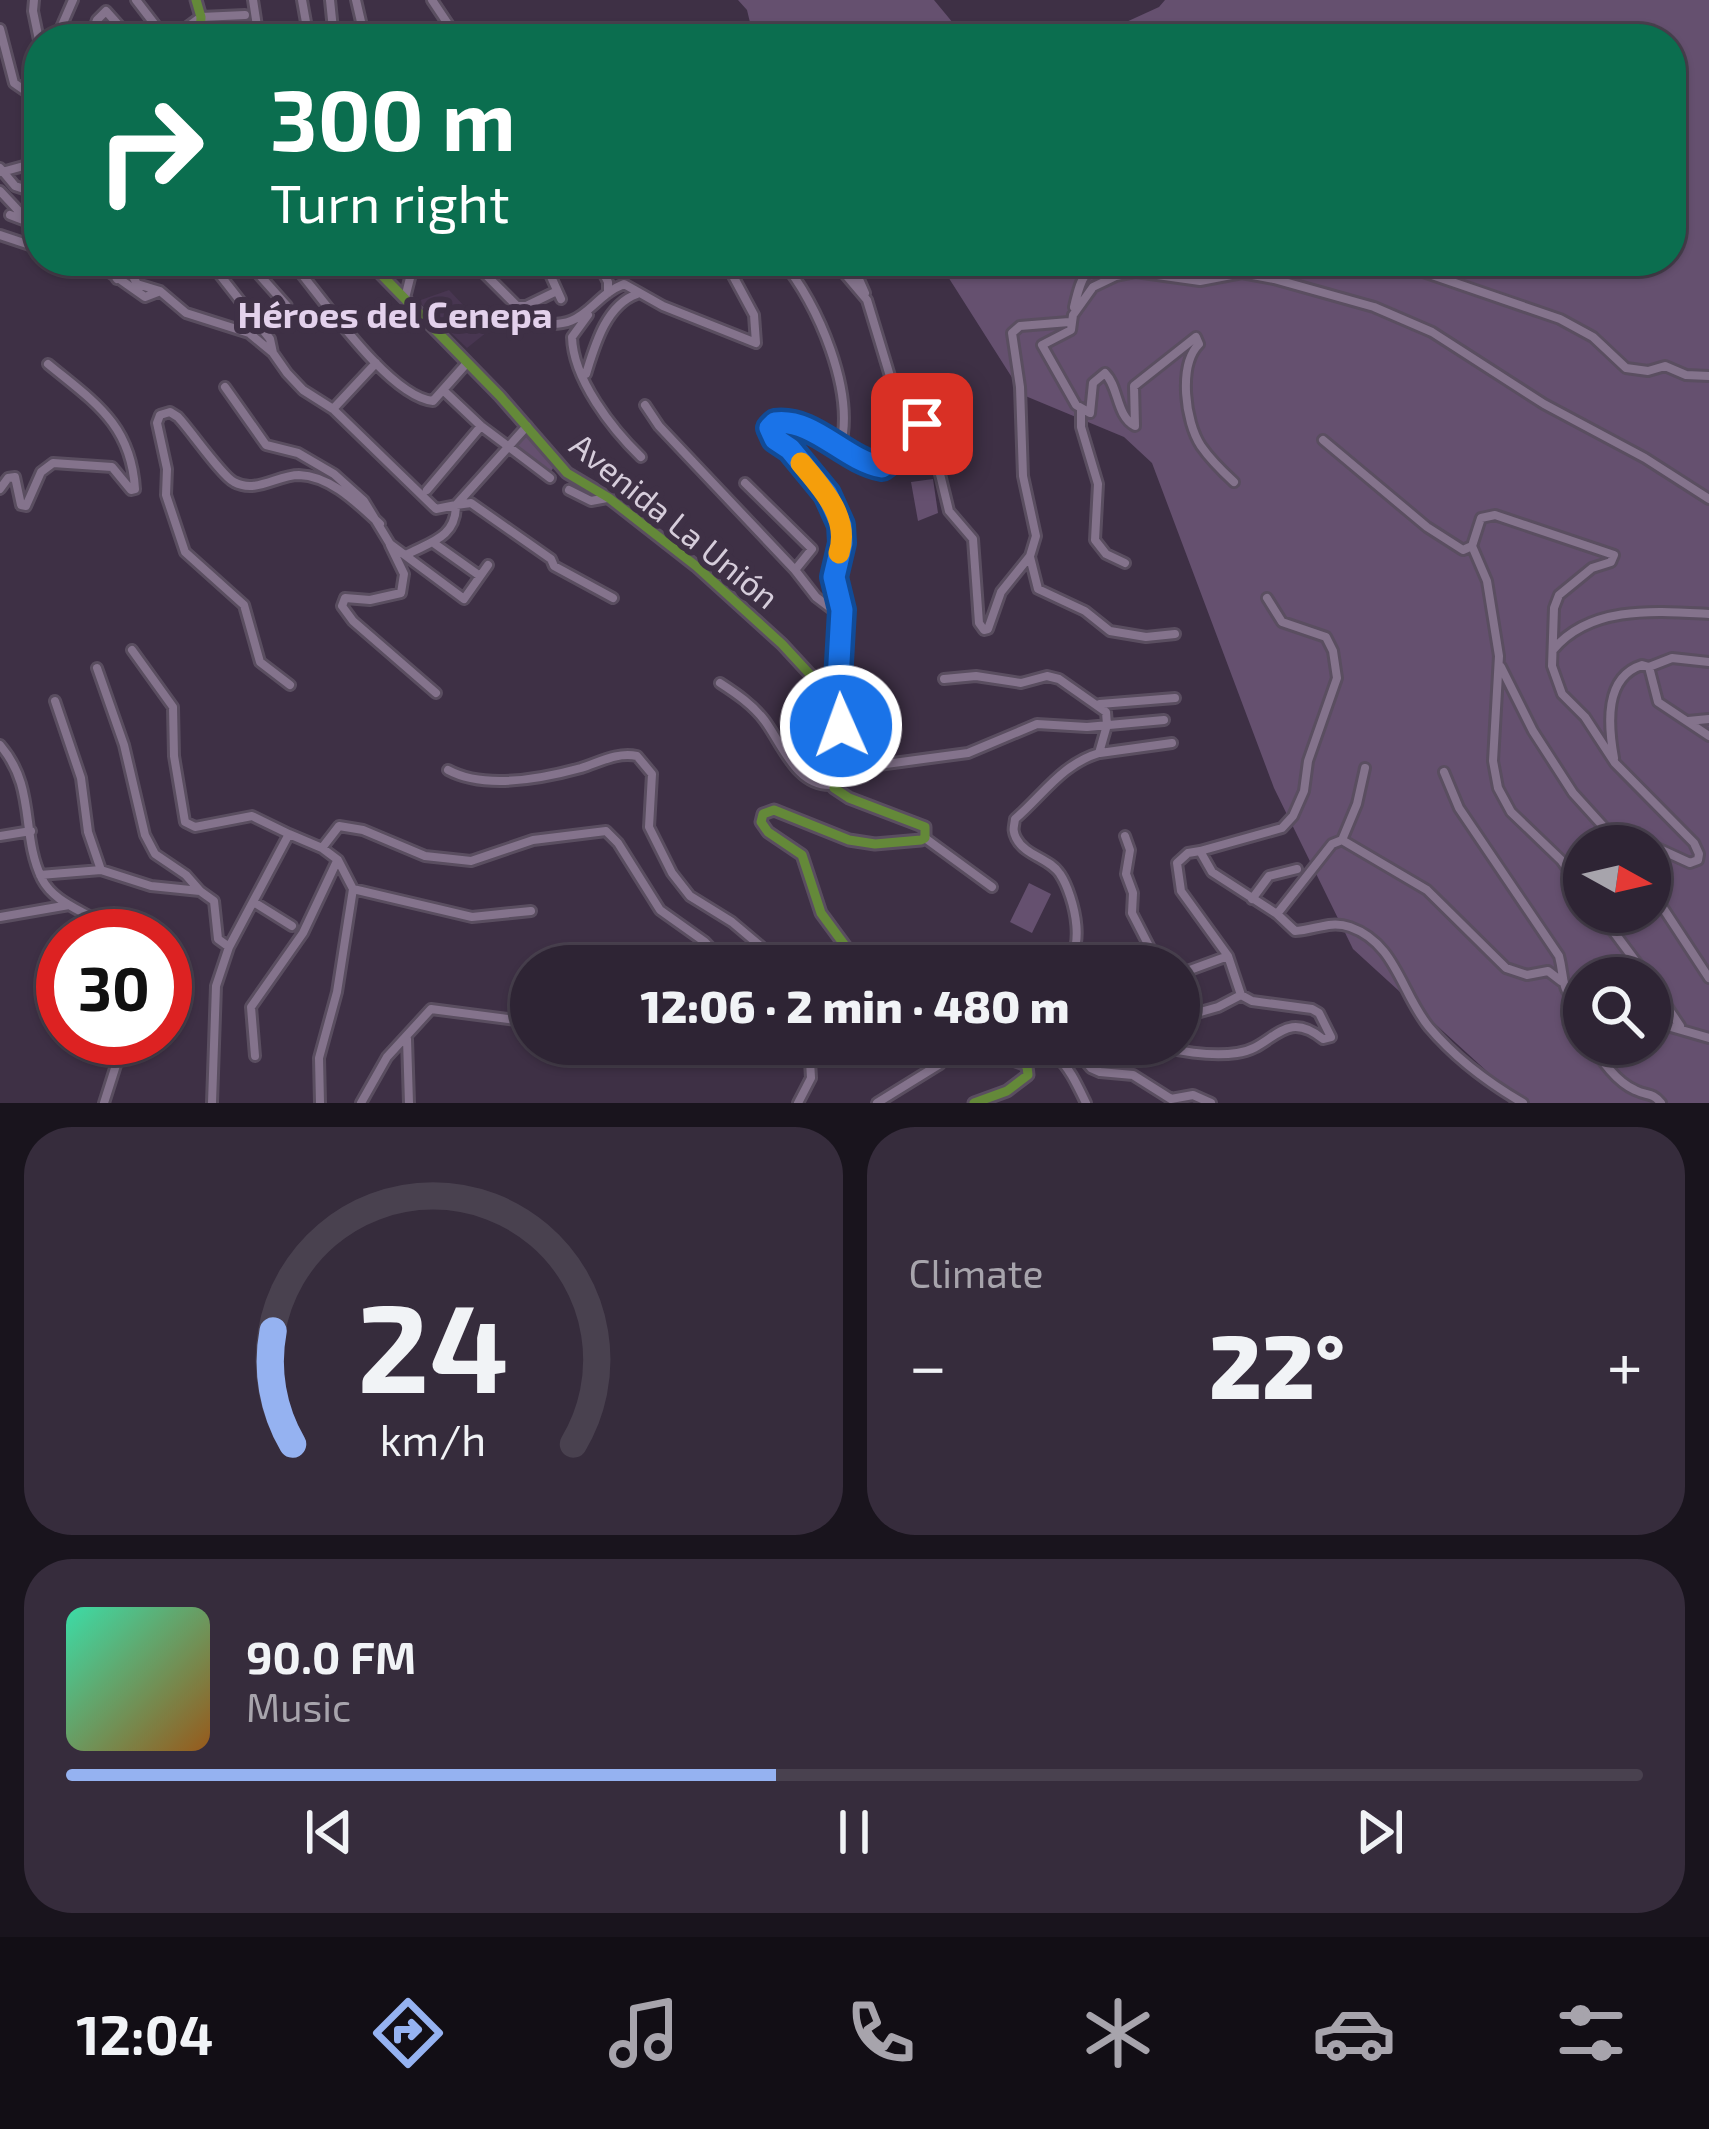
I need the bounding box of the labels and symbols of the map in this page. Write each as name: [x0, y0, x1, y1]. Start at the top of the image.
district label: Héroes del Cenepa: [238, 292, 552, 335]
pin: [871, 373, 973, 475]
street label: Avenida La Unión: [563, 424, 787, 616]
position arrow: [778, 663, 904, 789]
north arrow: [1563, 825, 1671, 933]
speed limit sign: 30: [36, 909, 192, 1065]

